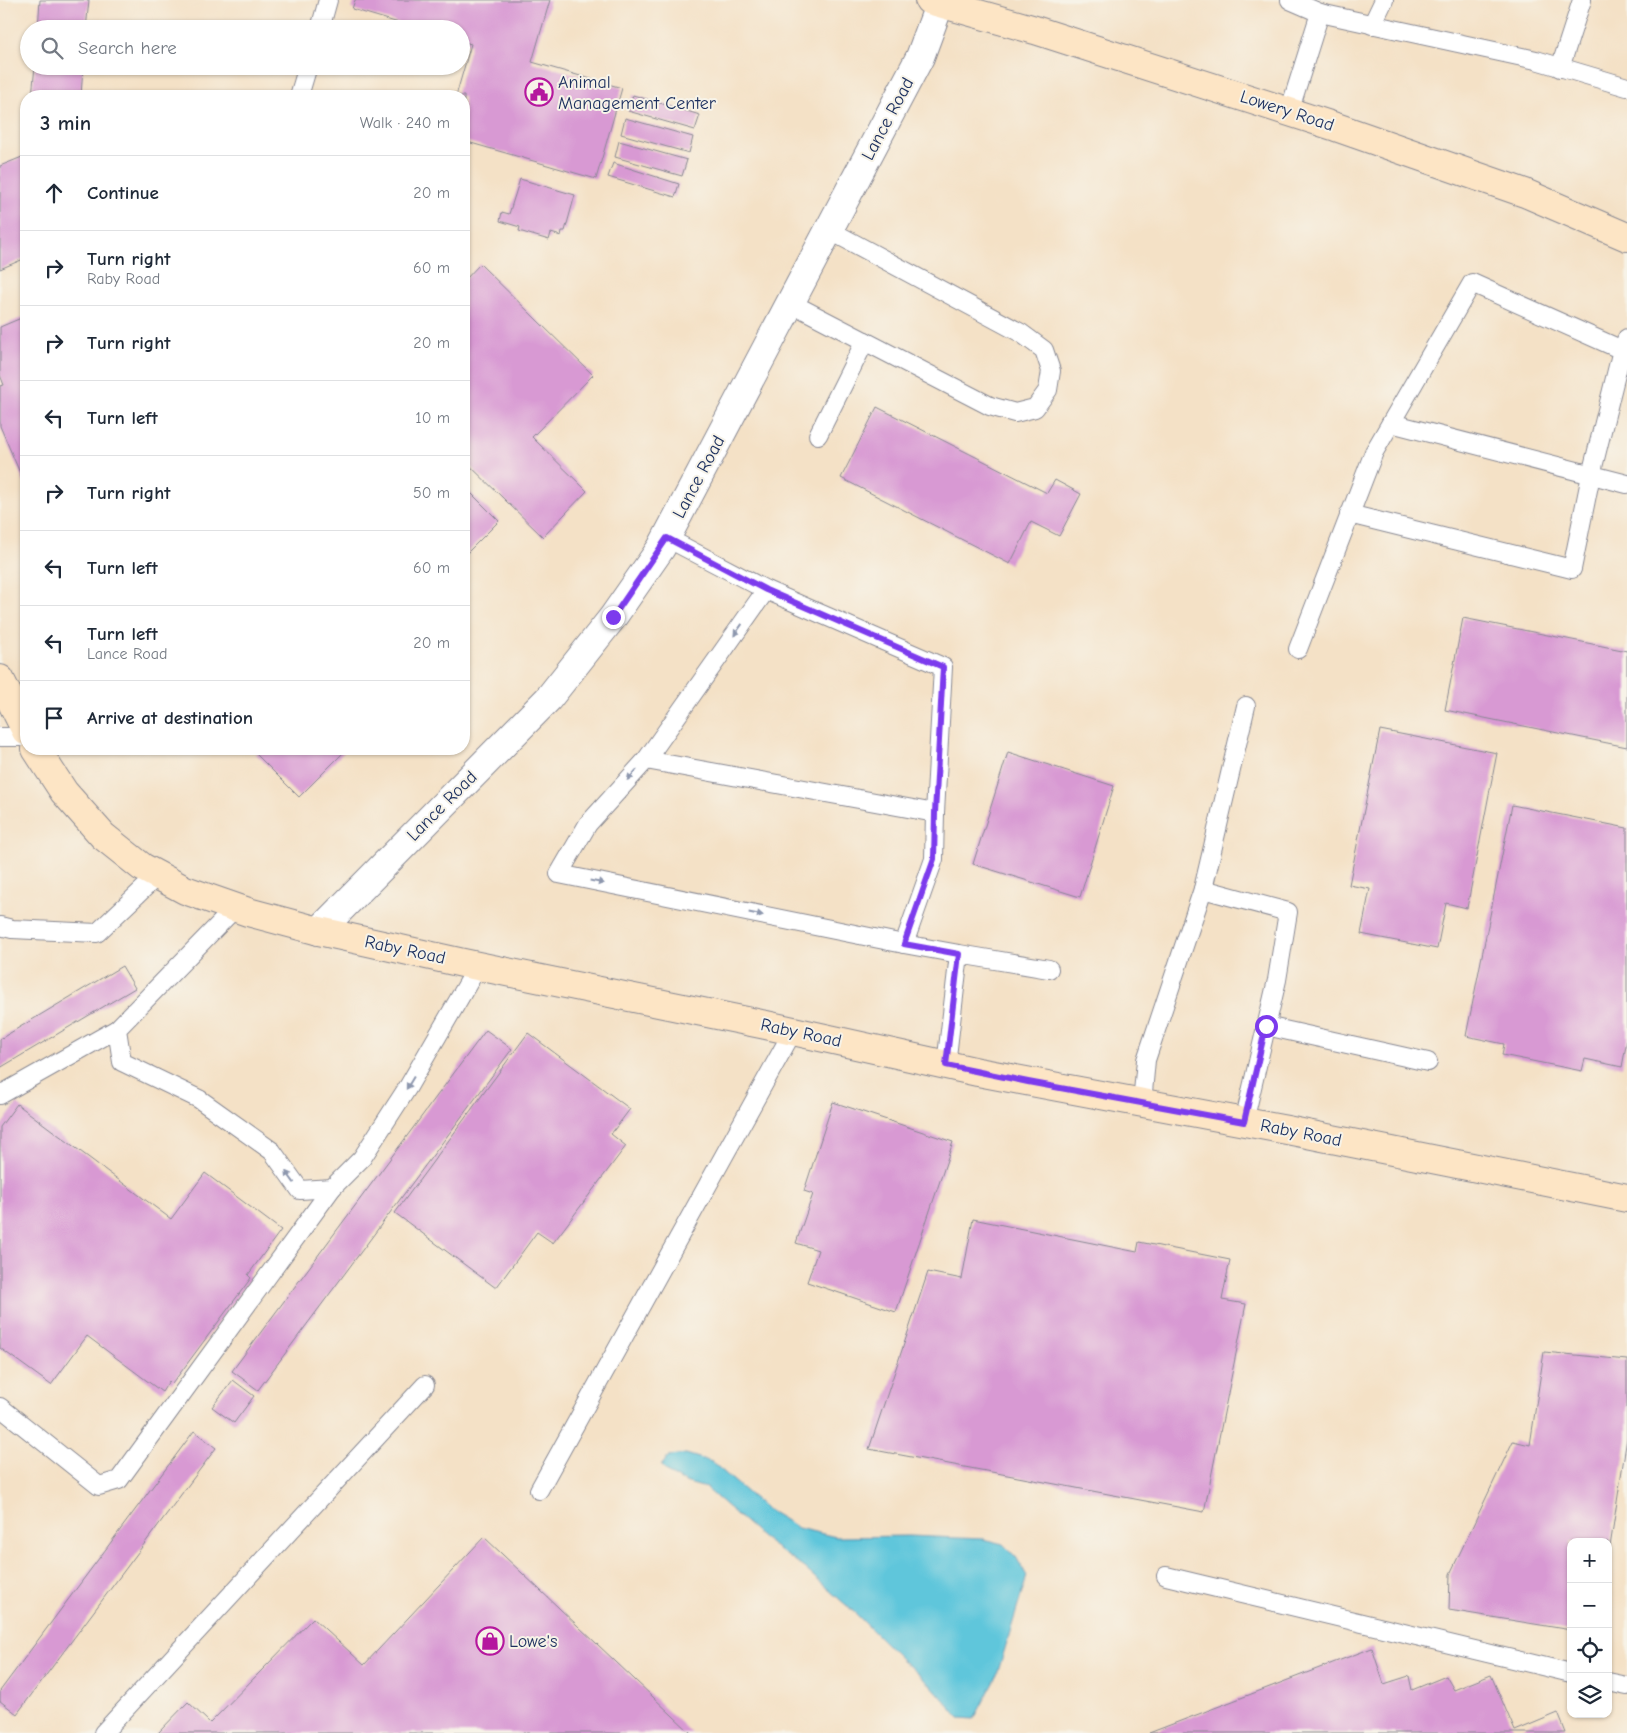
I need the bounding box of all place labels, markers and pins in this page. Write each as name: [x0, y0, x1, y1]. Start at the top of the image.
place label: Animal Management Center: [558, 72, 717, 114]
public building icon: Animal Management Center: [524, 77, 554, 107]
shop icon: Lowe's: [475, 1626, 505, 1656]
place label: Lowe's: [509, 1631, 558, 1652]

